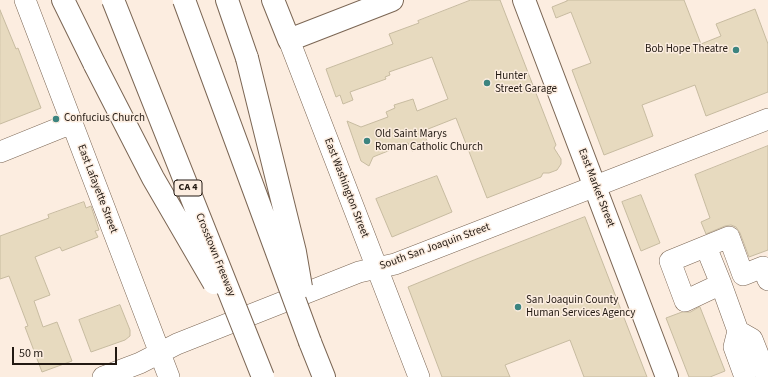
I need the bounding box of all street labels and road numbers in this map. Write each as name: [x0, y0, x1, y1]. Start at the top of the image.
street label: East Washington Street: [321, 136, 371, 240]
street label: East Lafayette Street: [74, 143, 120, 235]
street label: East Market Street: [575, 147, 617, 229]
road number: CA 4: [174, 180, 202, 196]
street label: Crosstown Freeway: [192, 211, 238, 299]
street label: South San Joaquin Street: [378, 221, 492, 273]

